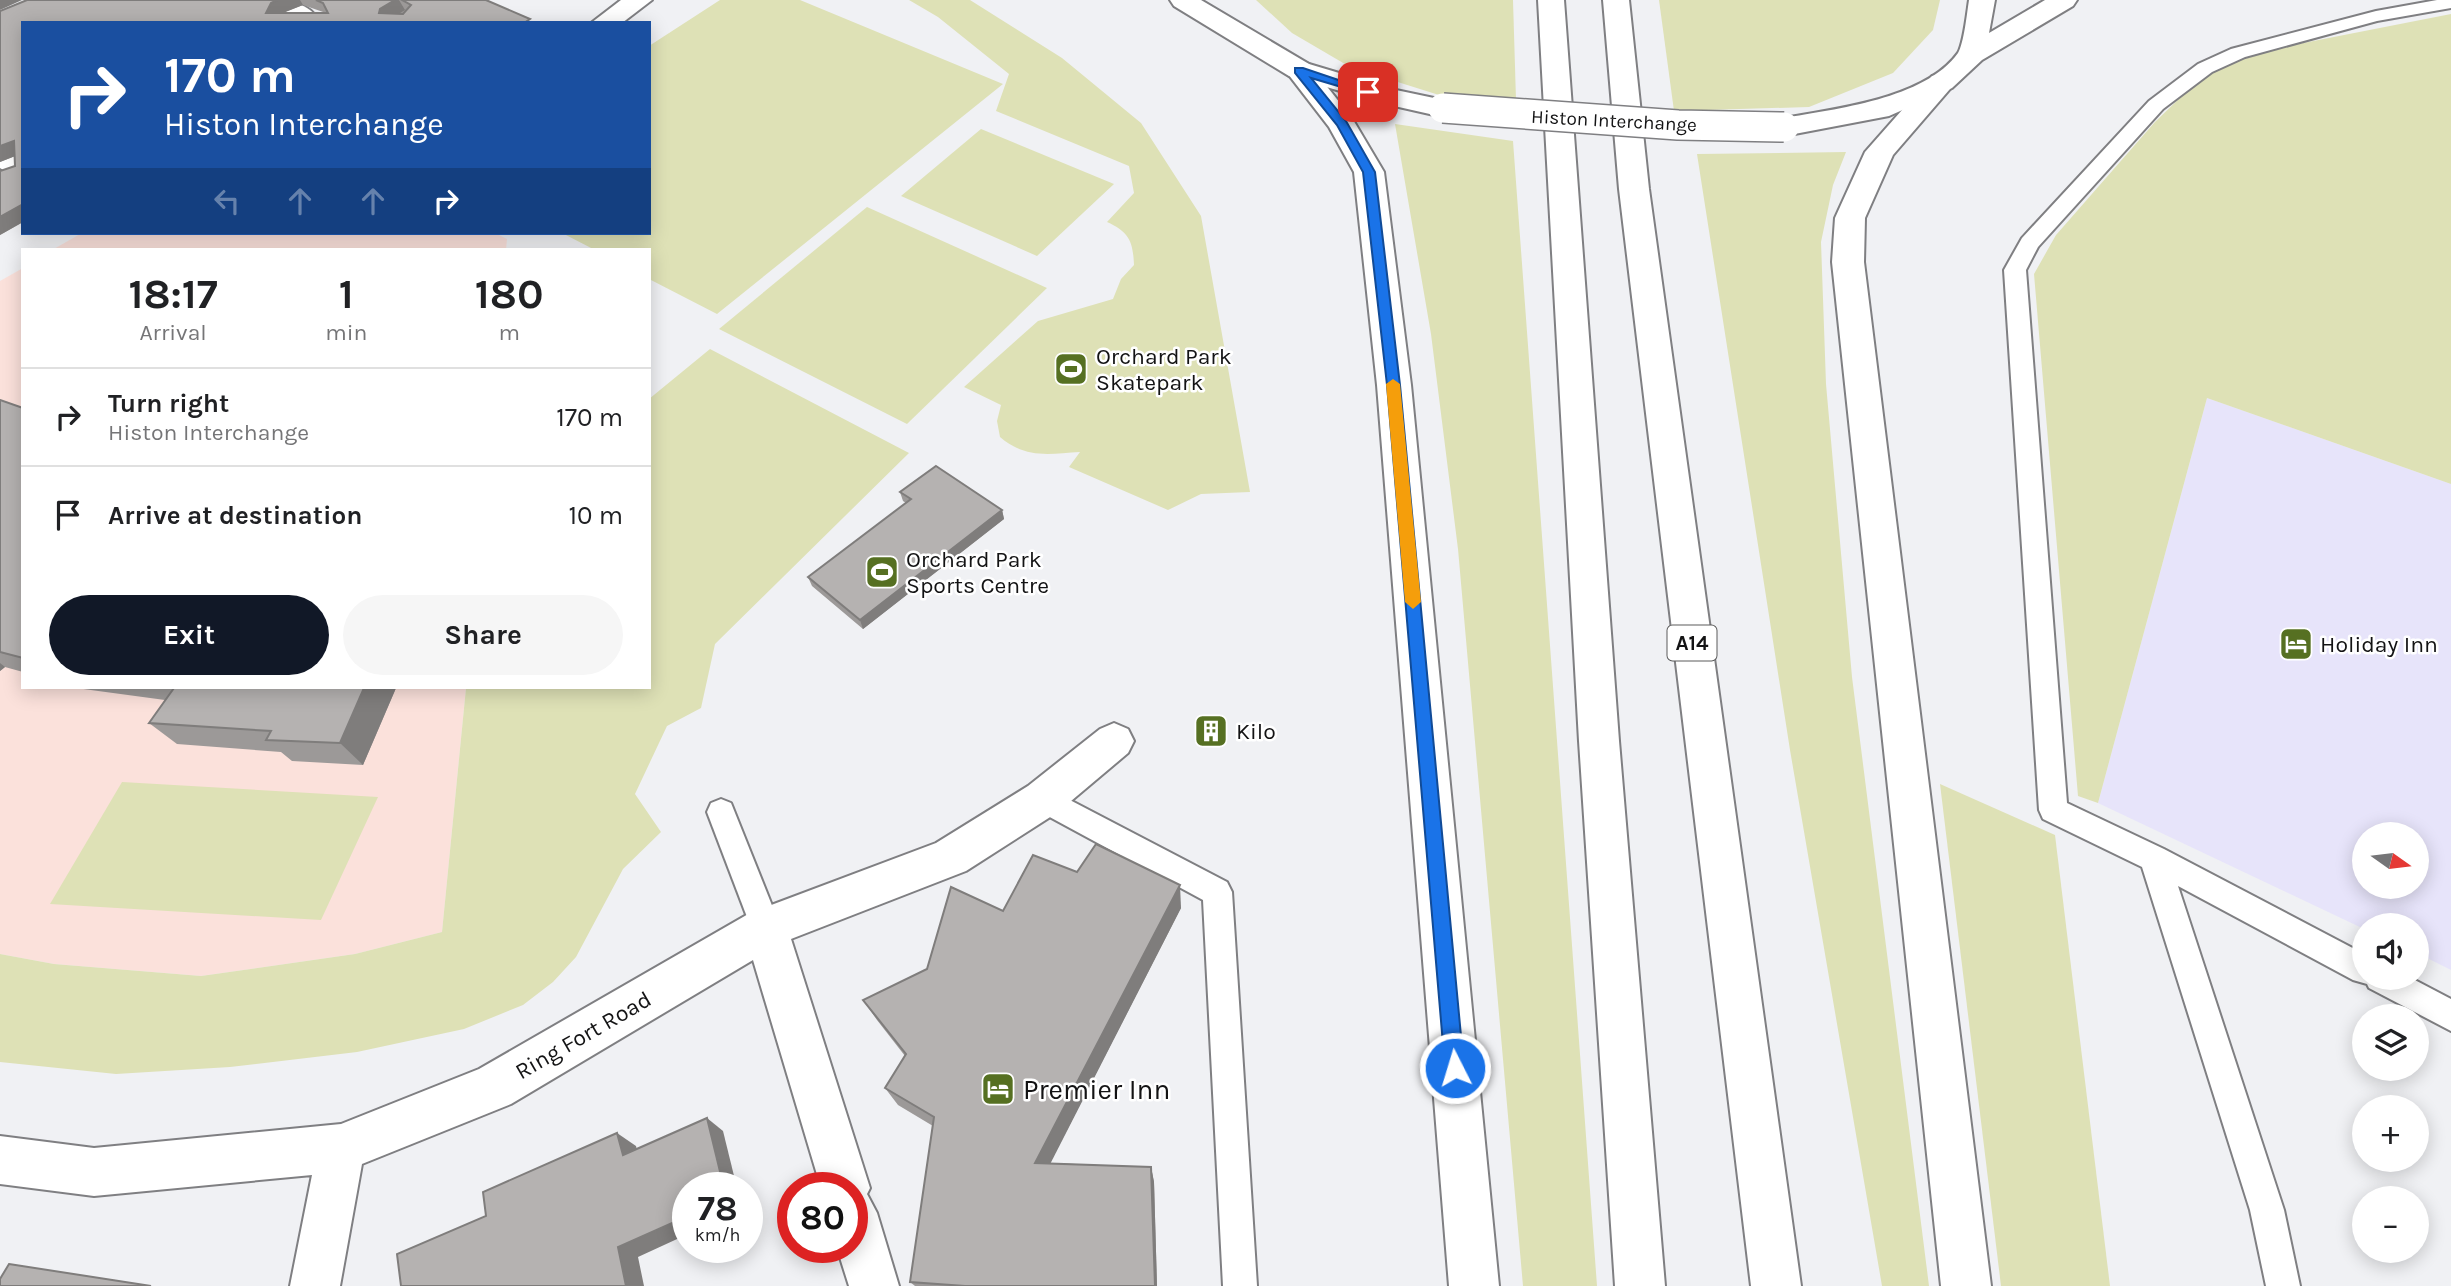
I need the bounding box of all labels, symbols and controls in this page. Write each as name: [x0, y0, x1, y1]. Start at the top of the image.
text: 170 m: [164, 47, 296, 104]
icon: right: [49, 49, 140, 140]
pin: [1338, 62, 1398, 122]
icon: arrive: [1349, 73, 1387, 111]
text: Histon Interchange: [164, 106, 444, 143]
street label: Histon Interchange: [1530, 106, 1697, 136]
icon: left: [208, 182, 246, 220]
icon: ahead: [281, 182, 319, 220]
icon: ahead: [354, 182, 392, 220]
icon: right: [427, 182, 465, 220]
text: 18:17: [128, 269, 218, 319]
text: 1: [339, 269, 354, 319]
text: 180: [475, 269, 544, 319]
text: Arrival: [139, 319, 207, 346]
text: min: [325, 319, 367, 346]
text: m: [498, 319, 520, 346]
place label: Orchard Park Skatepark: [1096, 343, 1232, 396]
sports icon: Orchard Park Skatepark: [1052, 350, 1090, 388]
text: Turn right: [108, 388, 229, 419]
icon: right: [49, 398, 87, 436]
text: 170 m: [556, 402, 623, 433]
text: Histon Interchange: [108, 419, 309, 446]
icon: arrive: [49, 496, 87, 534]
text: Arrive at destination: [108, 500, 362, 531]
text: 10 m: [568, 500, 623, 531]
place label: Orchard Park Sports Centre: [906, 546, 1049, 599]
sports icon: Orchard Park Sports Centre: [863, 553, 901, 591]
button: Exit: [49, 595, 329, 675]
button: Share: [343, 595, 623, 675]
hotel icon: Holiday Inn: [2277, 625, 2315, 663]
road number: A14: [1668, 626, 1716, 660]
place label: Holiday Inn: [2320, 631, 2438, 658]
building icon: Kilo: [1192, 712, 1230, 750]
place label: Kilo: [1236, 718, 1276, 745]
north arrow: [2352, 822, 2429, 900]
map controls: [2352, 822, 2429, 1263]
button: sound: [2352, 913, 2429, 990]
street label: Ring Fort Road: [510, 986, 656, 1085]
button: layers: [2352, 1004, 2429, 1081]
position arrow: [1418, 1031, 1492, 1105]
hotel icon: Premier Inn: [979, 1070, 1017, 1108]
place label: Premier Inn: [1023, 1073, 1170, 1106]
button: +: [2352, 1095, 2429, 1172]
speed limit sign: 80: [777, 1172, 868, 1263]
button: −: [2352, 1186, 2429, 1263]
text: 78: [697, 1188, 738, 1229]
text: km/h: [695, 1224, 740, 1246]

